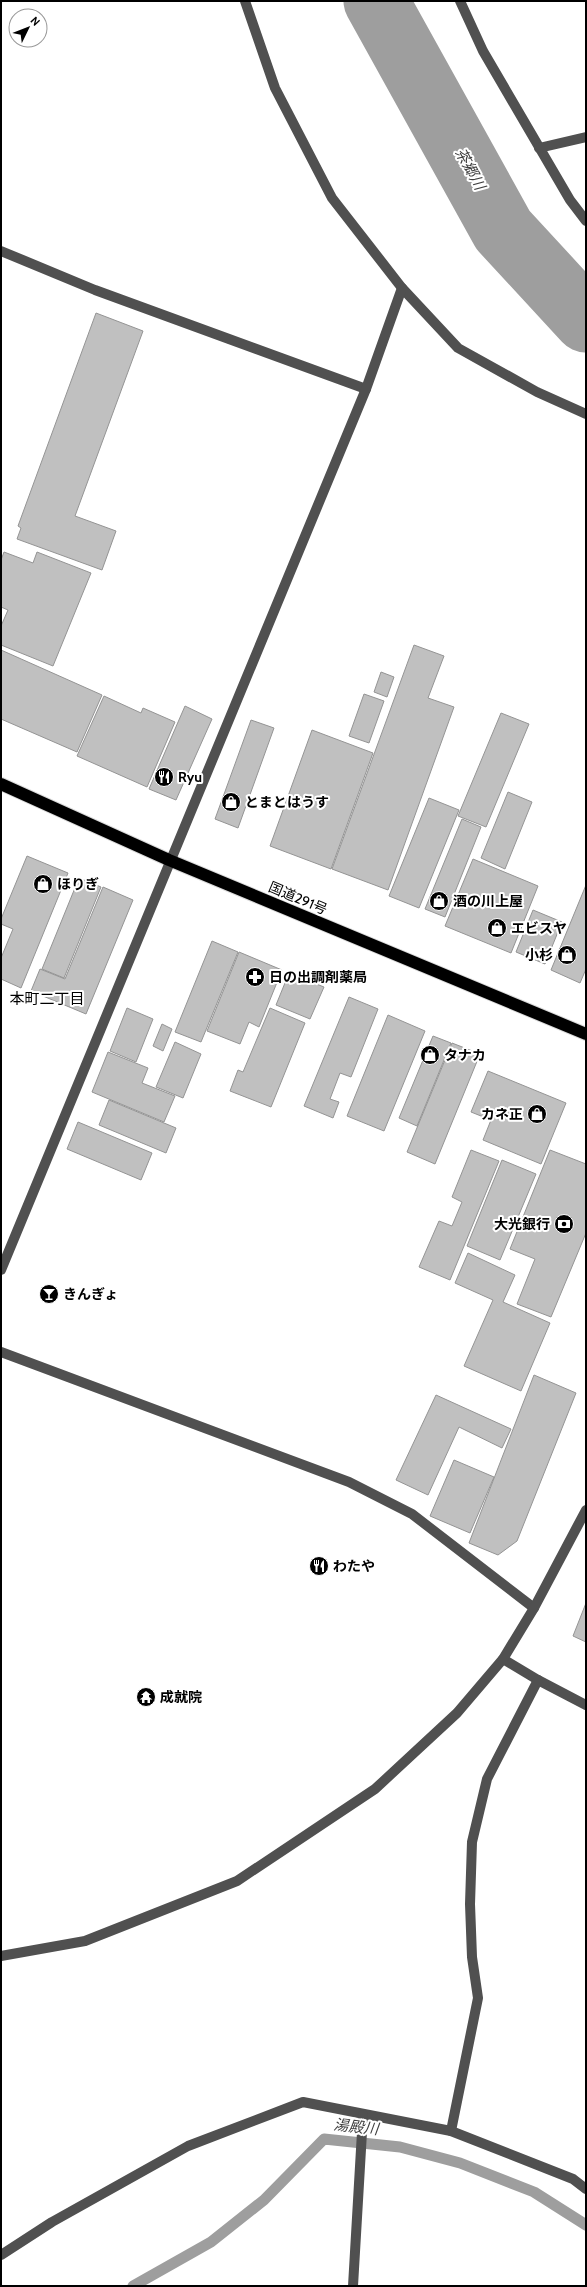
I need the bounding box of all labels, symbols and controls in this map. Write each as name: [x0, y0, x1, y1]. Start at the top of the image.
north arrow: [8, 8, 48, 48]
text: N: [28, 14, 43, 29]
water label: 茶郷川: [451, 145, 490, 195]
restaurant icon: Ryu: [153, 766, 175, 788]
place label: Ryu: [178, 768, 202, 786]
shop icon: とまとはうす: [220, 791, 242, 813]
place label: とまとはうす: [245, 793, 329, 811]
shop icon: ほりぎ: [32, 873, 54, 895]
place label: ほりぎ: [57, 875, 99, 893]
street label: 国道291号: [266, 878, 330, 918]
shop icon: 酒の川上屋: [428, 890, 450, 912]
place label: 酒の川上屋: [453, 892, 523, 910]
shop icon: エビスヤ: [486, 917, 508, 939]
place label: エビスヤ: [511, 919, 567, 937]
shop icon: 小杉: [556, 944, 578, 966]
place label: 小杉: [525, 946, 553, 964]
pharmacy icon: 日の出調剤薬局: [244, 966, 266, 988]
place label: 日の出調剤薬局: [269, 968, 367, 986]
district label: 本町二丁目: [9, 990, 85, 1008]
shop icon: タナカ: [419, 1044, 441, 1066]
place label: タナカ: [444, 1046, 486, 1064]
shop icon: カネ正: [526, 1103, 548, 1125]
place label: カネ正: [481, 1105, 523, 1123]
bank icon: 大光銀行: [553, 1213, 575, 1235]
place label: 大光銀行: [494, 1215, 550, 1233]
bar icon: きんぎょ: [38, 1283, 60, 1305]
place label: きんぎょ: [63, 1285, 118, 1303]
restaurant icon: わたや: [308, 1555, 330, 1577]
place label: わたや: [333, 1557, 375, 1575]
temple icon: 成就院: [135, 1686, 157, 1708]
place label: 成就院: [160, 1688, 202, 1706]
water label: 湯殿川: [333, 2116, 381, 2139]

